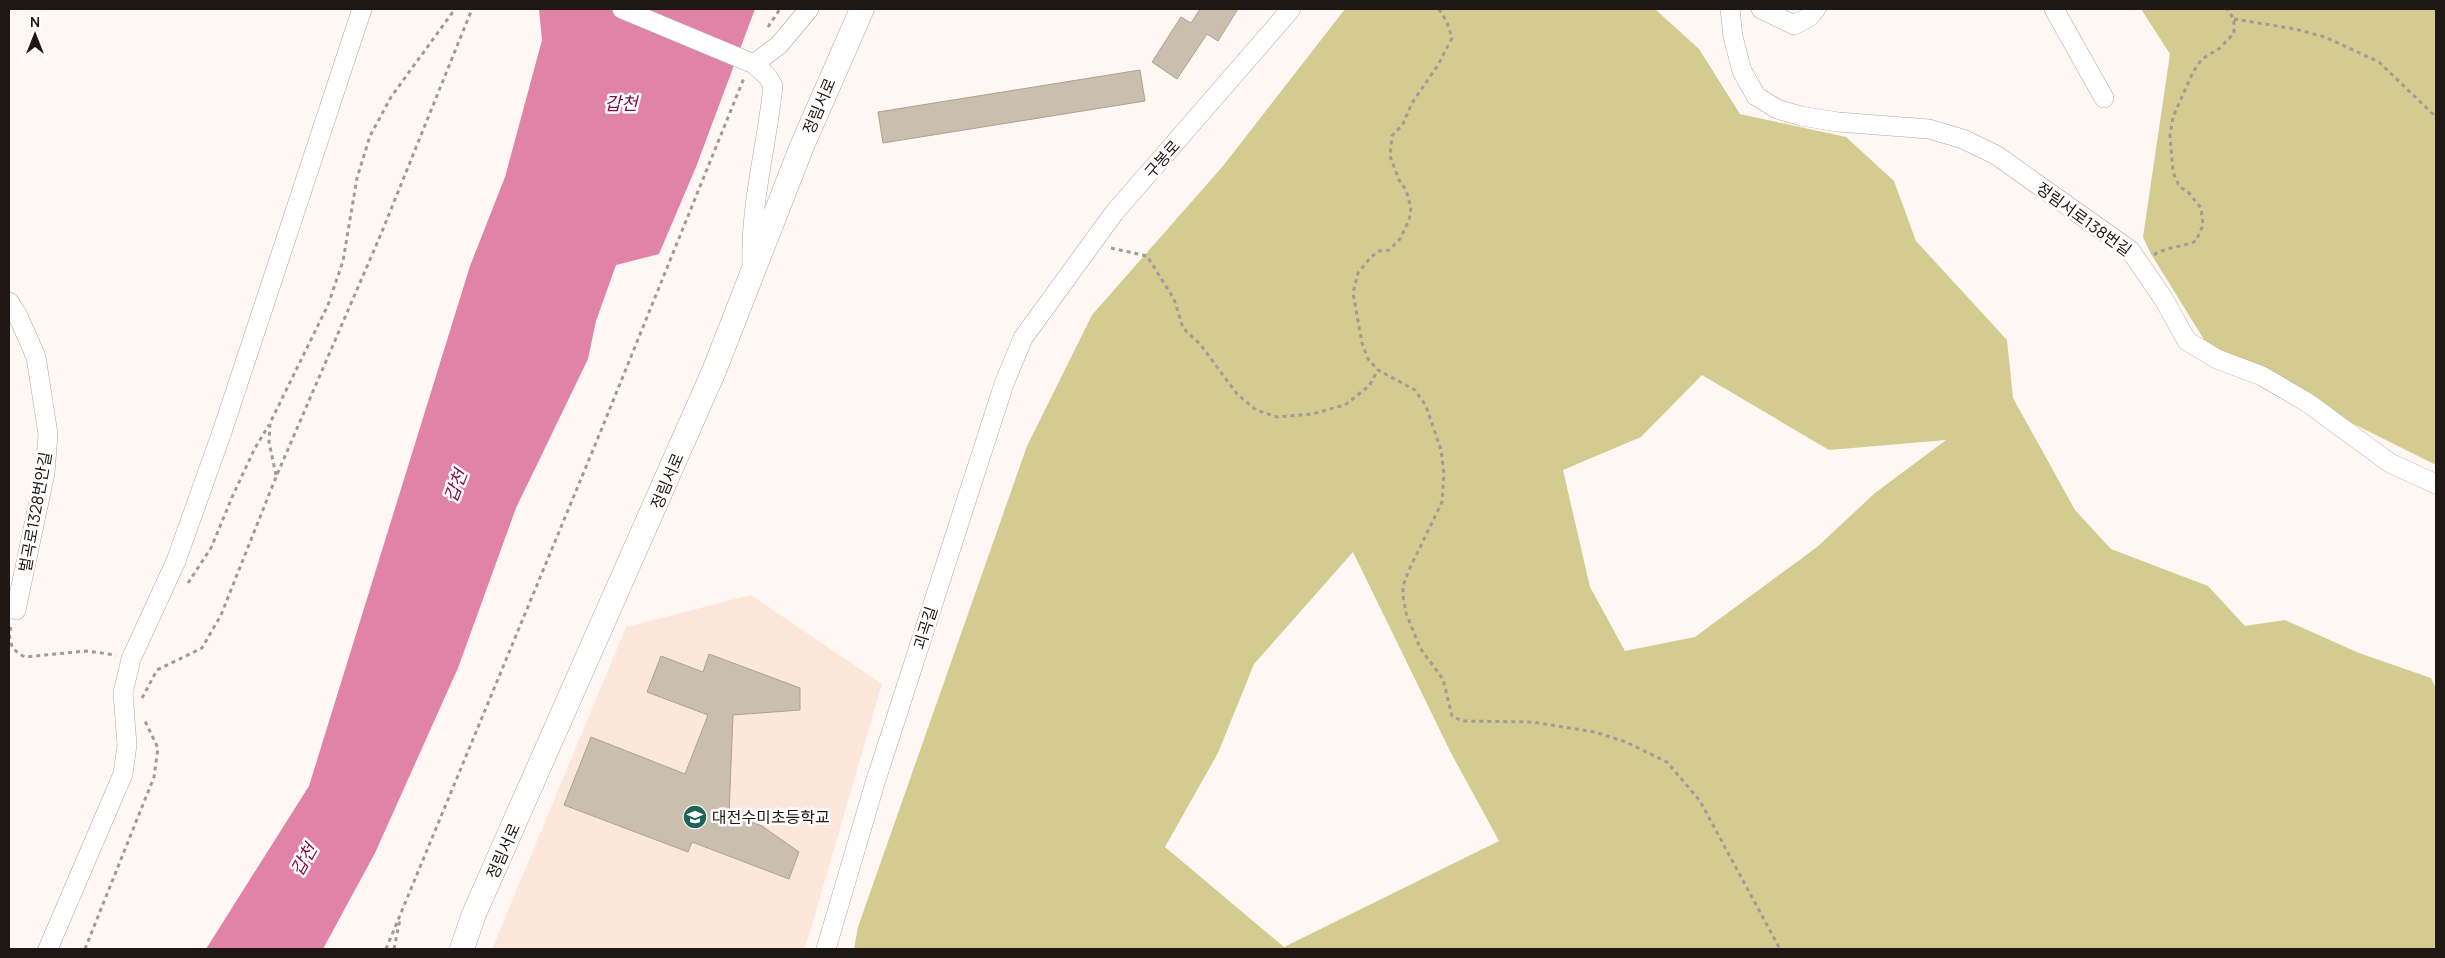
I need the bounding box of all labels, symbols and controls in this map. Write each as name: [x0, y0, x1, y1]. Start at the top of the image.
north arrow: [10, 10, 60, 60]
text: N: [30, 12, 40, 31]
street label: 정림서로: [797, 74, 841, 137]
water label: 갑천: [604, 91, 640, 115]
street label: 구봉로: [1139, 135, 1185, 183]
street label: 정림서로138번길: [2032, 177, 2136, 261]
street label: 정림서로: [645, 449, 689, 512]
street label: 벌곡로1328번안길: [14, 450, 56, 574]
water label: 갑천: [438, 464, 473, 505]
street label: 괴곡길: [908, 604, 942, 652]
school or university icon: 대전수미초등학교: [682, 804, 708, 830]
place label: 대전수미초등학교: [712, 806, 830, 828]
street label: 정림서로: [481, 819, 525, 882]
water label: 갑천: [284, 837, 323, 880]

